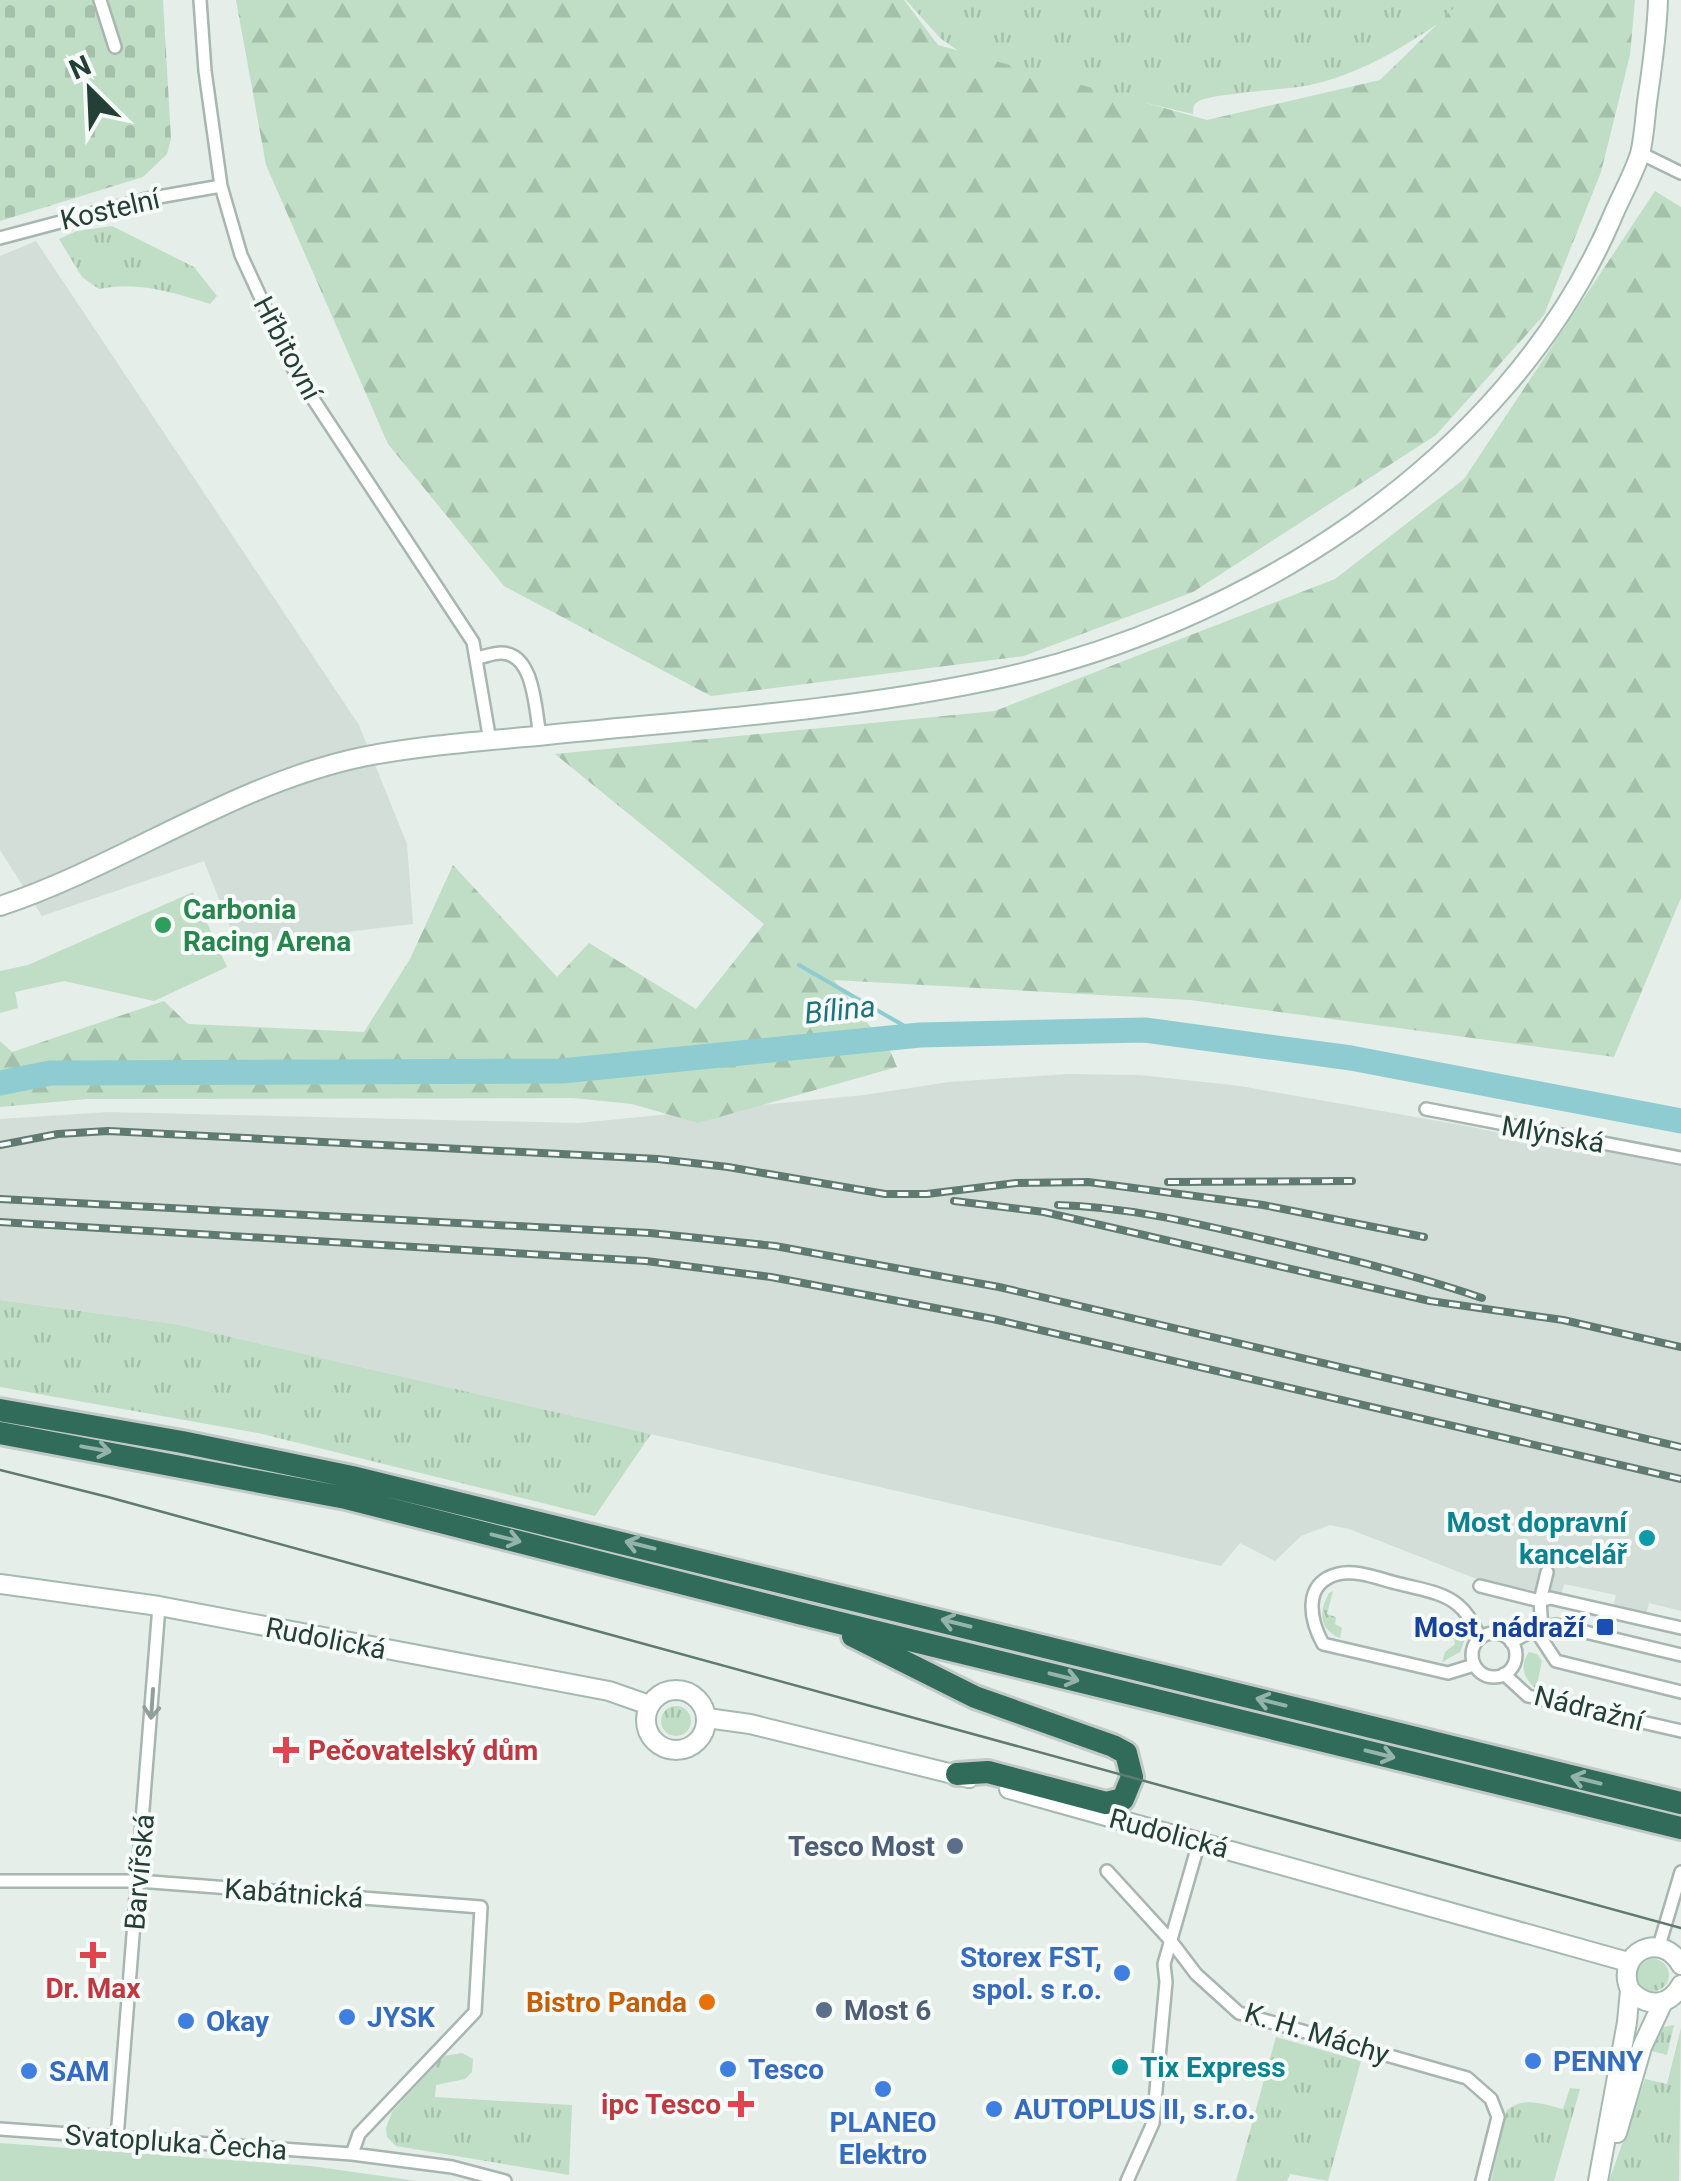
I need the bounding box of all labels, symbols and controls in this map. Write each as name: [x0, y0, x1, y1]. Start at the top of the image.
north arrow: [40, 40, 140, 140]
text: N: [64, 49, 96, 87]
street label: Kostelní: [57, 182, 164, 237]
street label: Hřbitovní: [247, 291, 329, 407]
place label: Carbonia Racing Arena: [183, 893, 351, 958]
marker: Carbonia Racing Arena: [152, 914, 174, 936]
water label: Bílina: [803, 988, 877, 1031]
street label: Mlýnská: [1499, 1109, 1607, 1160]
one-way arrow: [79, 1440, 112, 1459]
place label: Most dopravní kancelář: [1446, 1506, 1628, 1571]
marker: Most dopravní kancelář: [1636, 1527, 1658, 1549]
one-way arrow: [490, 1530, 521, 1549]
one-way arrow: [625, 1535, 656, 1554]
street label: Rudolická: [263, 1611, 389, 1666]
place label: Most, nádraží: [1414, 1611, 1586, 1644]
one-way arrow: [940, 1613, 972, 1632]
marker: Most, nádraží: [1594, 1616, 1616, 1638]
one-way arrow: [1048, 1669, 1079, 1688]
street label: Nádražní: [1531, 1679, 1648, 1738]
one-way arrow: [142, 1687, 161, 1719]
one-way arrow: [1256, 1692, 1288, 1710]
place label: Pečovatelský dům: [308, 1734, 538, 1767]
marker: Pečovatelský dům: [273, 1737, 299, 1763]
one-way arrow: [1364, 1746, 1395, 1765]
one-way arrow: [1571, 1769, 1602, 1788]
street label: Rudolická: [1106, 1802, 1232, 1865]
street label: Barvířská: [118, 1813, 161, 1931]
place label: Tesco Most: [788, 1830, 935, 1863]
marker: Tesco Most: [944, 1835, 966, 1857]
street label: Kabátnická: [223, 1872, 365, 1915]
place label: Storex FST, spol. s r.o.: [960, 1941, 1102, 2006]
marker: Dr. Max: [82, 1944, 104, 1966]
marker: Storex FST, spol. s r.o.: [1111, 1962, 1133, 1984]
place label: Dr. Max: [45, 1972, 141, 2005]
place label: Bistro Panda: [526, 1986, 687, 2019]
marker: Bistro Panda: [696, 1991, 718, 2013]
place label: Most 6: [844, 1994, 931, 2027]
street label: K. H. Máchy: [1241, 1996, 1393, 2071]
marker: Most 6: [813, 1999, 835, 2021]
place label: JYSK: [367, 2001, 435, 2034]
place label: Okay: [206, 2005, 270, 2038]
marker: JYSK: [336, 2006, 358, 2028]
marker: Okay: [175, 2010, 197, 2032]
place label: PENNY: [1553, 2045, 1644, 2078]
marker: PENNY: [1522, 2050, 1544, 2072]
place label: Tix Express: [1140, 2051, 1286, 2084]
place label: Tesco: [748, 2053, 824, 2086]
place label: SAM: [49, 2055, 110, 2088]
marker: Tix Express: [1109, 2056, 1131, 2078]
marker: Tesco: [717, 2058, 739, 2080]
marker: SAM: [18, 2060, 40, 2082]
marker: PLANEO Elektro: [872, 2078, 894, 2100]
place label: ipc Tesco: [601, 2088, 721, 2121]
marker: ipc Tesco: [730, 2093, 752, 2115]
place label: AUTOPLUS II, s.r.o.: [1014, 2093, 1256, 2126]
marker: AUTOPLUS II, s.r.o.: [983, 2098, 1005, 2120]
place label: PLANEO Elektro: [829, 2106, 937, 2171]
street label: Svatopluka Čecha: [64, 2118, 288, 2167]

